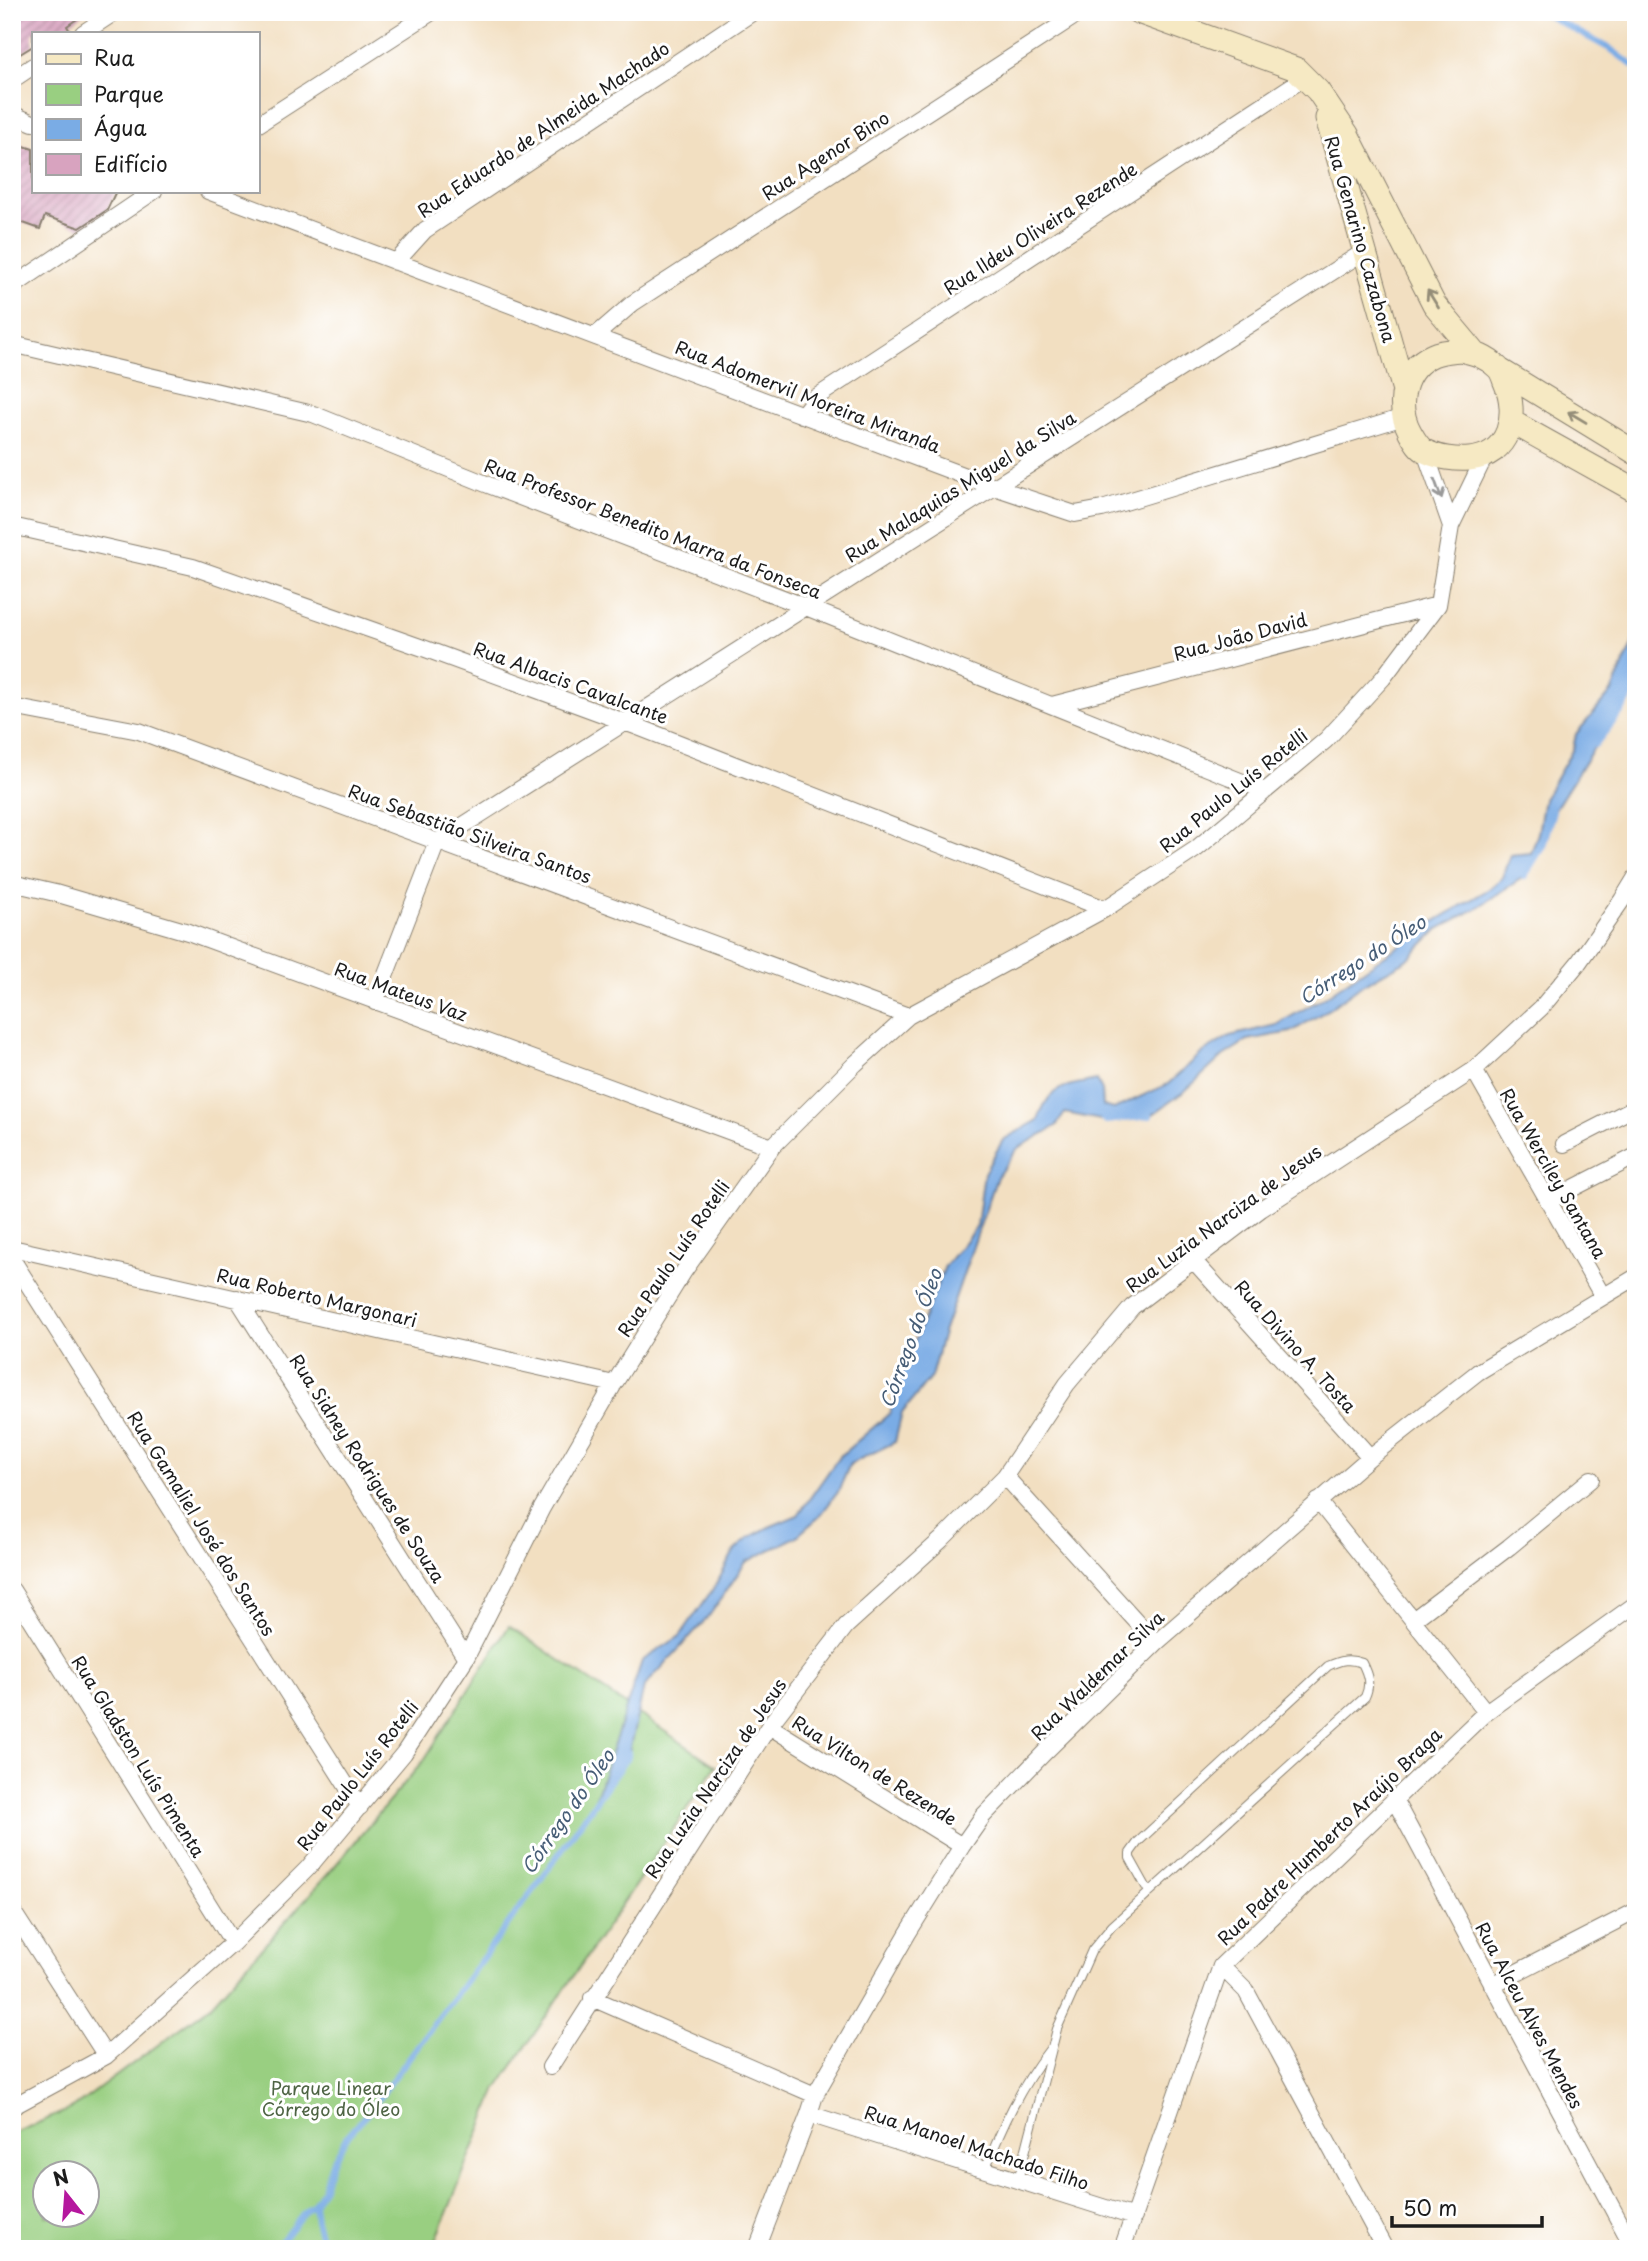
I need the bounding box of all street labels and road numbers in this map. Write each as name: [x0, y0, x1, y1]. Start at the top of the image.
street label: Rua Eduardo de Almeida Machado: [412, 34, 674, 224]
street label: Rua Agenor Bino: [756, 104, 894, 206]
street label: Rua Genarino Cazabona: [1319, 132, 1404, 346]
street label: Rua Ildeu Oliveira Rezende: [938, 155, 1142, 301]
street label: Rua Adomervil Moreira Miranda: [672, 333, 945, 459]
street label: Rua Malaquias Miguel da Silva: [839, 404, 1081, 568]
street label: Rua Professor Benedito Marra da Fonseca: [481, 451, 826, 605]
street label: Rua João David: [1170, 605, 1310, 667]
street label: Rua Albacis Cavalcante: [470, 634, 672, 730]
street label: Rua Paulo Luís Rotelli: [1153, 722, 1313, 858]
street label: Rua Sebastião Silveira Santos: [345, 776, 595, 890]
street label: Rua Mateus Vaz: [331, 954, 472, 1028]
street label: Rua Werciley Santana: [1494, 1083, 1614, 1264]
street label: Rua Luzia Narciza de Jesus: [1120, 1138, 1326, 1298]
street label: Rua Paulo Luís Rotelli: [610, 1174, 736, 1342]
street label: Rua Roberto Margonari: [214, 1261, 420, 1333]
street label: Rua Divino A. Tosta: [1229, 1274, 1364, 1419]
street label: Rua Sidney Rodrigues de Souza: [284, 1348, 453, 1588]
street label: Rua Gamaliel José dos Santos: [122, 1405, 282, 1641]
street label: Rua Waldemar Silva: [1024, 1604, 1170, 1746]
street label: Rua Gladston Luís Pimenta: [66, 1650, 213, 1863]
street label: Rua Luzia Narciza de Jesus: [638, 1673, 792, 1883]
street label: Rua Paulo Luís Rotelli: [290, 1694, 424, 1856]
street label: Rua Vilton de Rezende: [787, 1708, 963, 1832]
street label: Rua Padre Humberto Araújo Braga: [1211, 1721, 1448, 1951]
street label: Rua Alceu Alves Mendes: [1469, 1917, 1591, 2113]
street label: Rua Manoel Machado Filho: [861, 2098, 1093, 2196]

